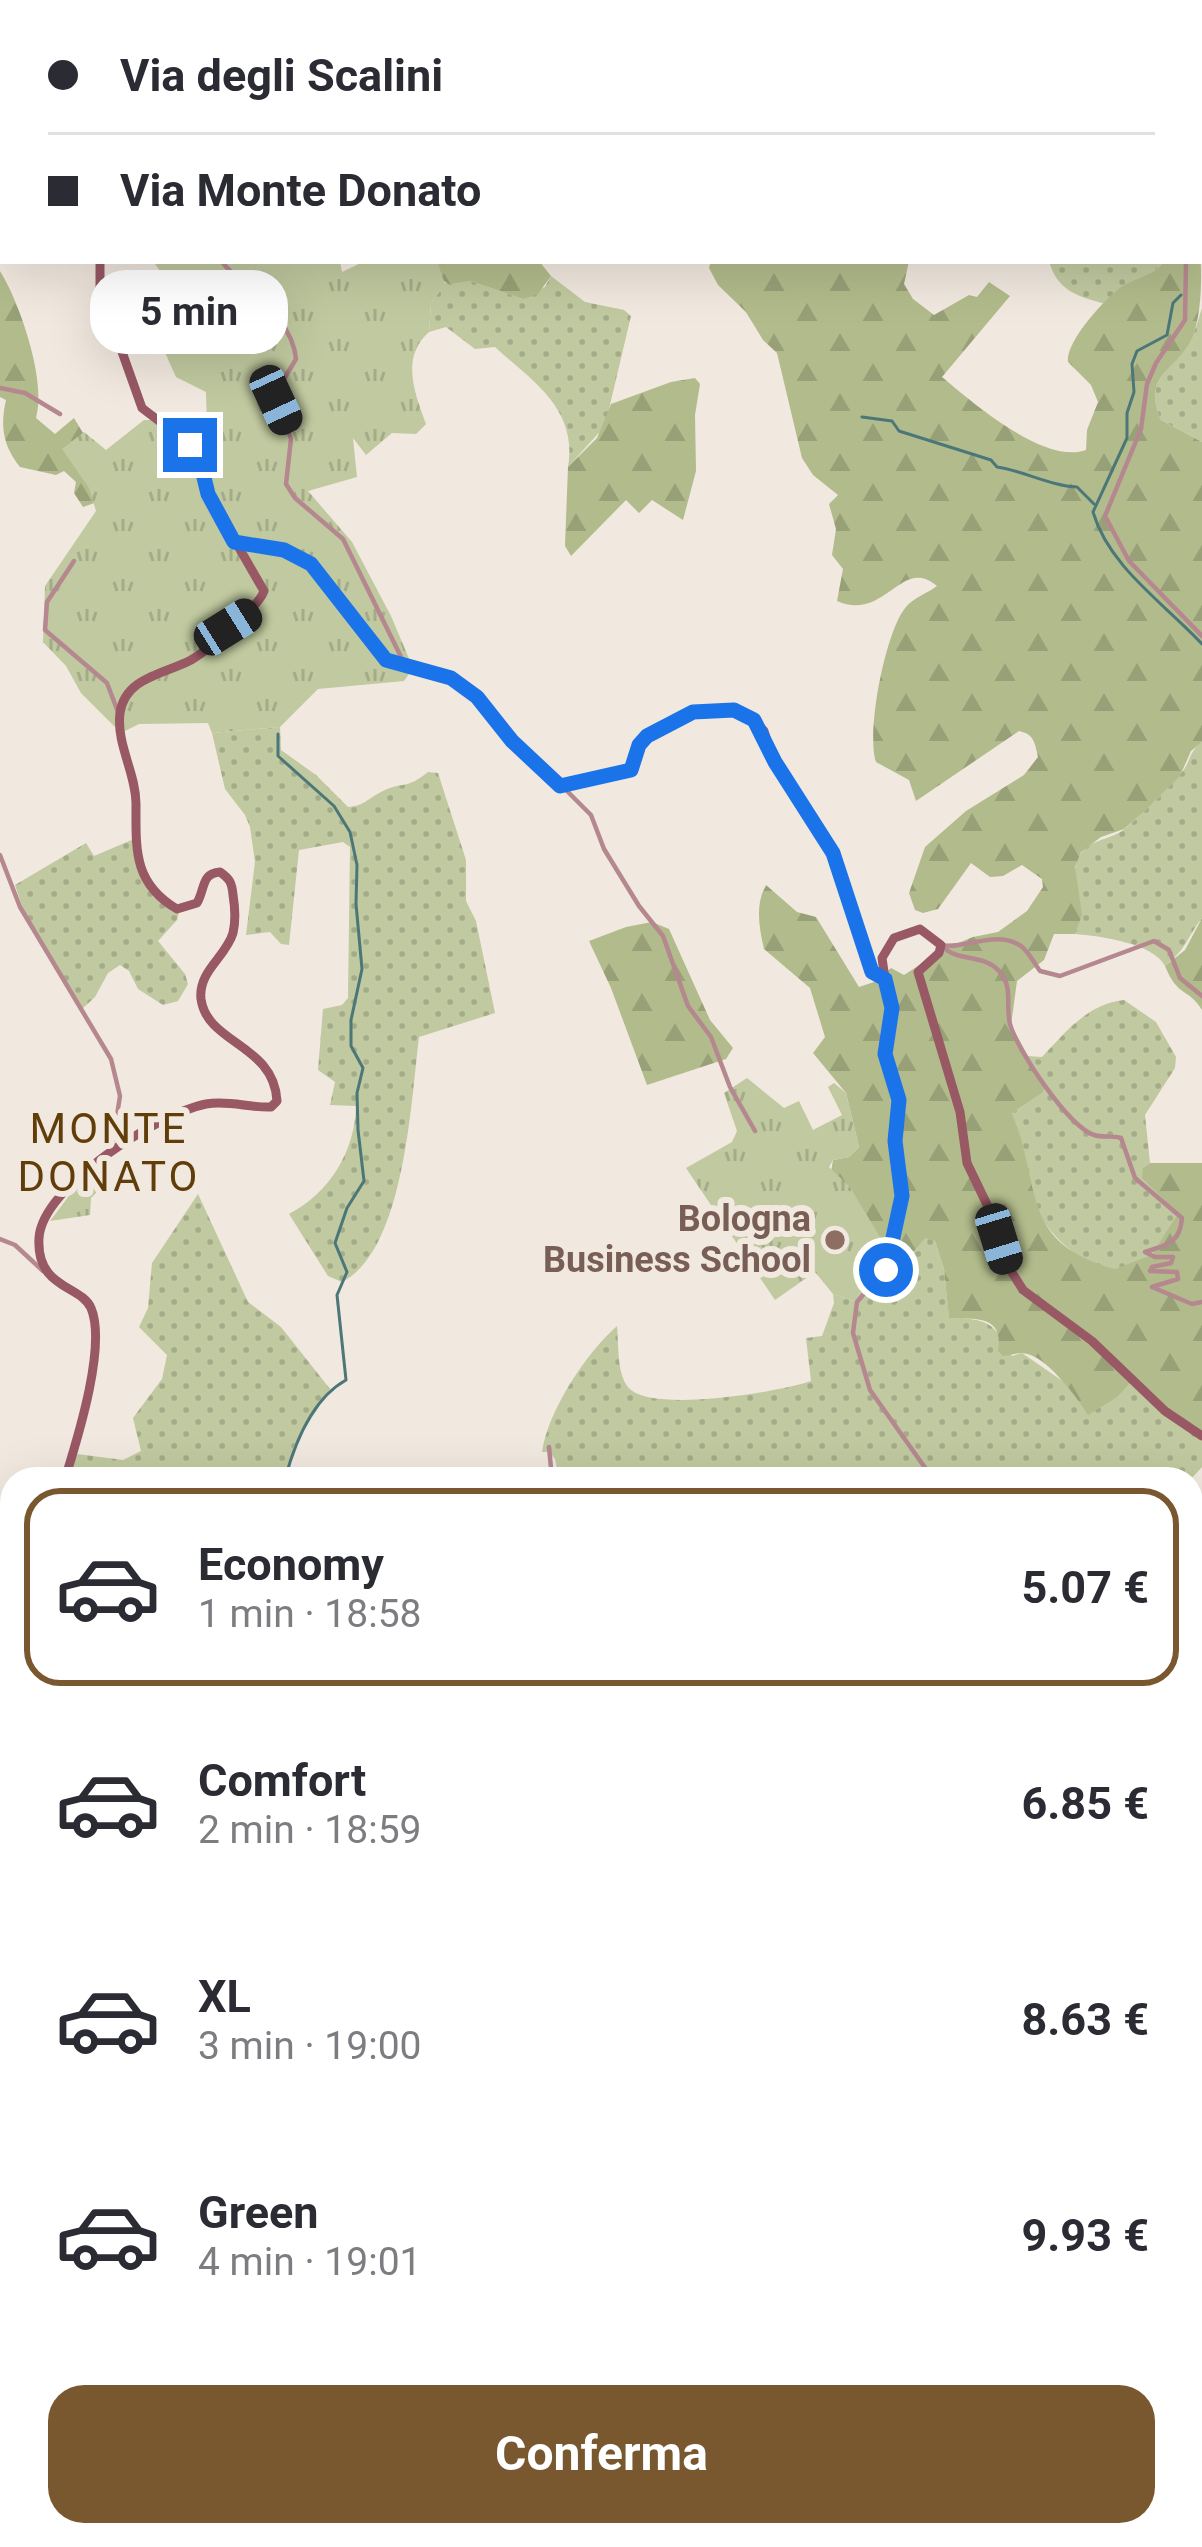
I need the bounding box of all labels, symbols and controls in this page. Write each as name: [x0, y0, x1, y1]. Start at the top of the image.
text: Via degli Scalini: [120, 49, 443, 102]
text: Via Monte Donato: [120, 164, 481, 217]
callout: 5 min: [91, 271, 289, 355]
text: 5 min: [140, 289, 238, 335]
car: [244, 360, 308, 440]
route end: [163, 418, 217, 472]
car: [188, 593, 268, 661]
district label: MONTE DONATO: [18, 1104, 200, 1201]
place label: Bologna Business School: [543, 1198, 811, 1281]
car: [971, 1199, 1027, 1279]
marker: Bologna Business School: [822, 1227, 848, 1253]
route start: [859, 1243, 913, 1297]
icon: car: [54, 1533, 162, 1641]
text: Economy: [198, 1538, 384, 1591]
text: 5.07 €: [1021, 1561, 1149, 1614]
text: 1 min · 18:58: [198, 1591, 421, 1637]
icon: car: [54, 1749, 162, 1857]
text: Comfort: [198, 1754, 366, 1807]
text: 6.85 €: [1021, 1777, 1149, 1830]
text: 2 min · 18:59: [198, 1807, 421, 1853]
icon: car: [54, 1965, 162, 2073]
text: XL: [198, 1970, 251, 2023]
text: 8.63 €: [1021, 1993, 1149, 2046]
text: 3 min · 19:00: [198, 2023, 421, 2069]
icon: car: [54, 2181, 162, 2289]
text: Green: [198, 2186, 319, 2239]
text: 9.93 €: [1021, 2209, 1149, 2262]
text: 4 min · 19:01: [198, 2239, 421, 2285]
button: Conferma: [48, 2385, 1155, 2523]

